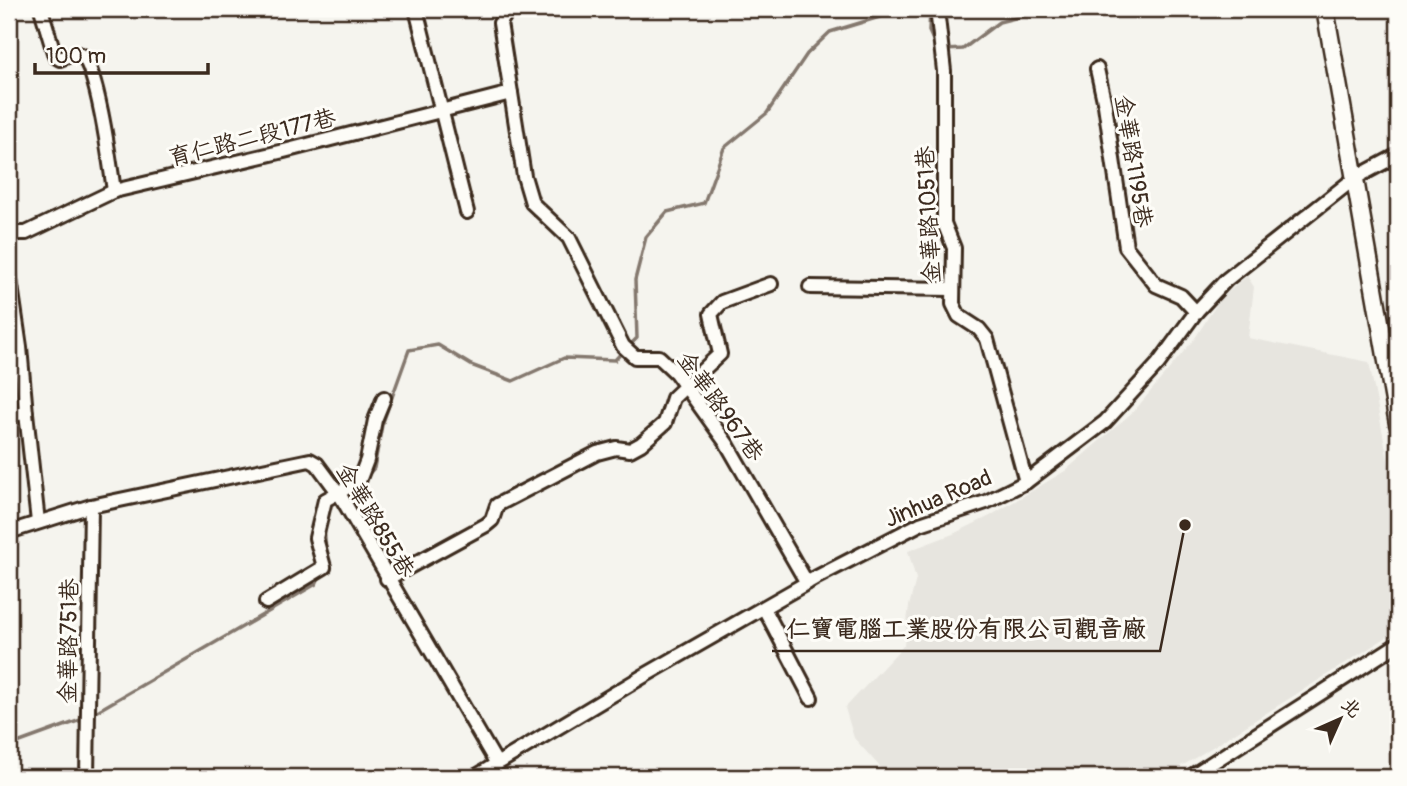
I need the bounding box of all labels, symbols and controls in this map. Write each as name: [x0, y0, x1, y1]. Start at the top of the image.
scale bar: [35, 32, 208, 76]
text: 100 m: [46, 43, 106, 70]
street label: 金華路1195巷: [1109, 92, 1158, 231]
street label: 育仁路二段177巷: [165, 102, 340, 172]
street label: 金華路1051巷: [910, 144, 947, 285]
street label: 金華路967巷: [671, 346, 771, 468]
street label: 金華路855巷: [330, 458, 422, 584]
street label: Jinhua Road: [880, 463, 996, 534]
street label: 金華路751巷: [53, 577, 84, 704]
callout: 仁寶電腦工業股份有限公司觀音廠: [772, 606, 1160, 651]
text: 仁寶電腦工業股份有限公司觀音廠: [786, 615, 1146, 644]
north arrow: [1306, 684, 1376, 754]
text: 北: [1336, 692, 1367, 723]

